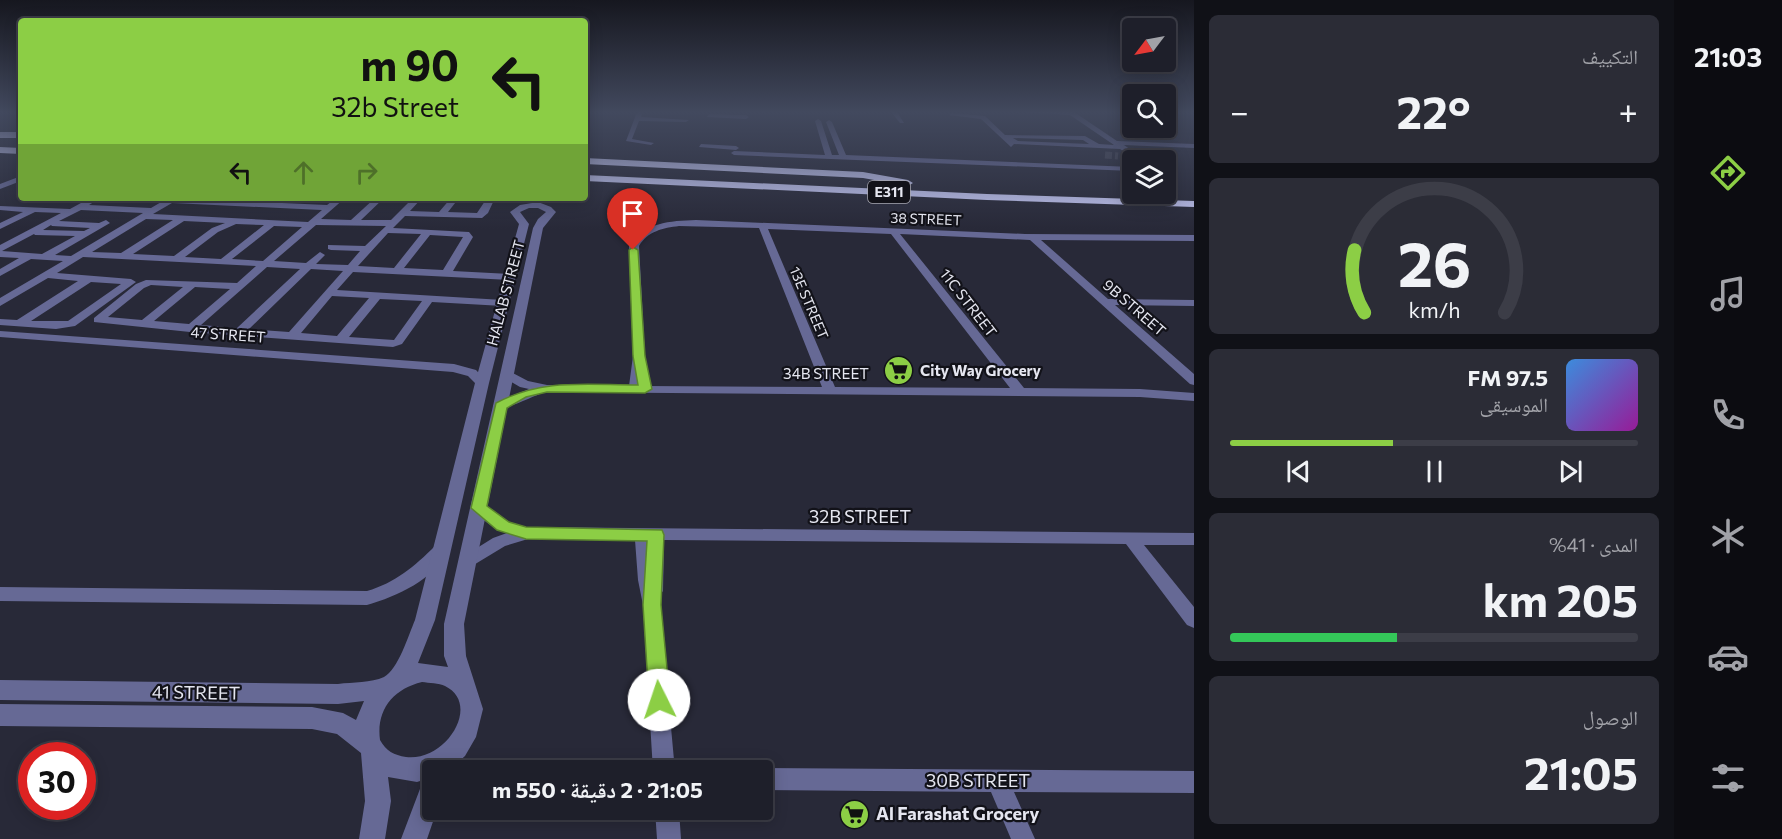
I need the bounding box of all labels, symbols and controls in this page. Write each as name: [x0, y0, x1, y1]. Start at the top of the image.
north arrow: [1122, 18, 1176, 72]
map controls: [1122, 18, 1176, 204]
text: 90 m: [360, 38, 459, 90]
text: 21:03: [1694, 40, 1762, 73]
icon: left: [480, 42, 558, 120]
text: التكييف: [1582, 44, 1638, 68]
text: 22°: [1397, 83, 1471, 138]
button: search: [1122, 84, 1176, 138]
text: 32b Street: [331, 90, 459, 123]
text: −: [1230, 90, 1249, 131]
text: +: [1619, 90, 1638, 131]
button: layers: [1122, 150, 1176, 204]
icon: directions: [1707, 152, 1749, 194]
icon: left: [224, 156, 257, 189]
icon: ahead: [287, 156, 320, 189]
icon: right: [350, 156, 383, 189]
road number: E311: [868, 181, 910, 203]
pin: [607, 188, 658, 250]
icon: arrive: [616, 197, 649, 230]
street label: 38 STREET: [890, 209, 962, 228]
text: 26: [1397, 224, 1471, 300]
street label: HALAB STREET: [482, 238, 528, 348]
street label: 13E STREET: [787, 264, 832, 342]
street label: 11C STREET: [937, 265, 1001, 340]
icon: music: [1707, 273, 1749, 315]
street label: 9B STREET: [1100, 275, 1170, 340]
text: km/h: [1408, 297, 1460, 323]
street label: 47 STREET: [190, 322, 267, 346]
supermarket icon: City Way Grocery: [883, 355, 915, 387]
place label: City Way Grocery: [920, 361, 1042, 379]
street label: 34B STREET: [783, 364, 869, 382]
text: 97.5 FM: [1468, 364, 1548, 391]
text: الموسيقى: [1480, 392, 1548, 416]
icon: phone: [1707, 394, 1749, 436]
icon: previous: [1282, 455, 1315, 488]
icon: pause: [1418, 455, 1451, 488]
icon: next: [1554, 455, 1587, 488]
street label: 32B STREET: [809, 505, 911, 527]
icon: climate: [1707, 515, 1749, 557]
text: المدى · 41%: [1549, 532, 1638, 556]
text: 205 km: [1483, 571, 1638, 626]
icon: car: [1707, 636, 1749, 678]
position arrow: [627, 668, 691, 732]
street label: 41 STREET: [152, 680, 240, 704]
text: الوصول: [1583, 705, 1638, 729]
speed limit sign: 30: [18, 742, 96, 820]
text: 21:05: [1524, 744, 1638, 799]
icon: filters: [1707, 757, 1749, 799]
street label: 30B STREET: [926, 769, 1030, 791]
text: 21:05 · 2 دقيقة · 550 m: [492, 776, 703, 803]
supermarket icon: Al Farashat Grocery: [839, 798, 871, 830]
place label: Al Farashat Grocery: [876, 802, 1040, 824]

